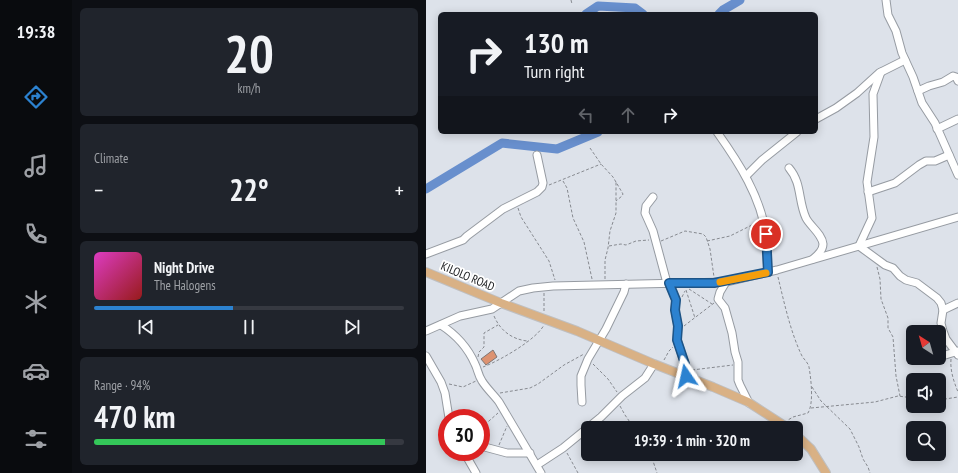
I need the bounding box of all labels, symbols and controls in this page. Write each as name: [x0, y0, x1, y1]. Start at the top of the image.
text: 19:38: [17, 20, 55, 43]
text: 20: [224, 20, 274, 87]
text: 130 m: [524, 24, 588, 61]
icon: right: [458, 28, 510, 80]
text: Turn right: [524, 60, 584, 83]
text: km/h: [237, 80, 261, 97]
icon: directions: [22, 83, 50, 111]
icon: left: [575, 104, 597, 126]
icon: ahead: [617, 104, 639, 126]
icon: right: [659, 104, 681, 126]
text: Climate: [94, 150, 128, 167]
icon: music: [22, 152, 50, 180]
text: 22°: [229, 170, 269, 209]
text: −: [94, 176, 103, 204]
text: +: [395, 176, 404, 204]
pin: [749, 217, 783, 251]
icon: phone: [22, 220, 50, 248]
icon: arrive: [755, 223, 777, 245]
text: Night Drive: [154, 258, 214, 277]
street label: KILOLO ROAD: [439, 258, 497, 294]
text: The Halogens: [154, 277, 216, 294]
icon: climate: [22, 288, 50, 316]
icon: previous: [135, 316, 157, 338]
icon: pause: [238, 316, 260, 338]
icon: next: [341, 316, 363, 338]
north arrow: [906, 325, 946, 365]
map controls: [906, 325, 946, 461]
position arrow: [665, 355, 707, 397]
icon: car: [22, 357, 50, 385]
button: sound: [906, 373, 946, 413]
text: Range · 94%: [94, 377, 150, 394]
text: 470 km: [94, 397, 175, 436]
speed limit sign: 30: [438, 409, 490, 461]
button: search: [906, 421, 946, 461]
icon: filters: [22, 425, 50, 453]
text: 19:39 · 1 min · 320 m: [634, 431, 750, 450]

